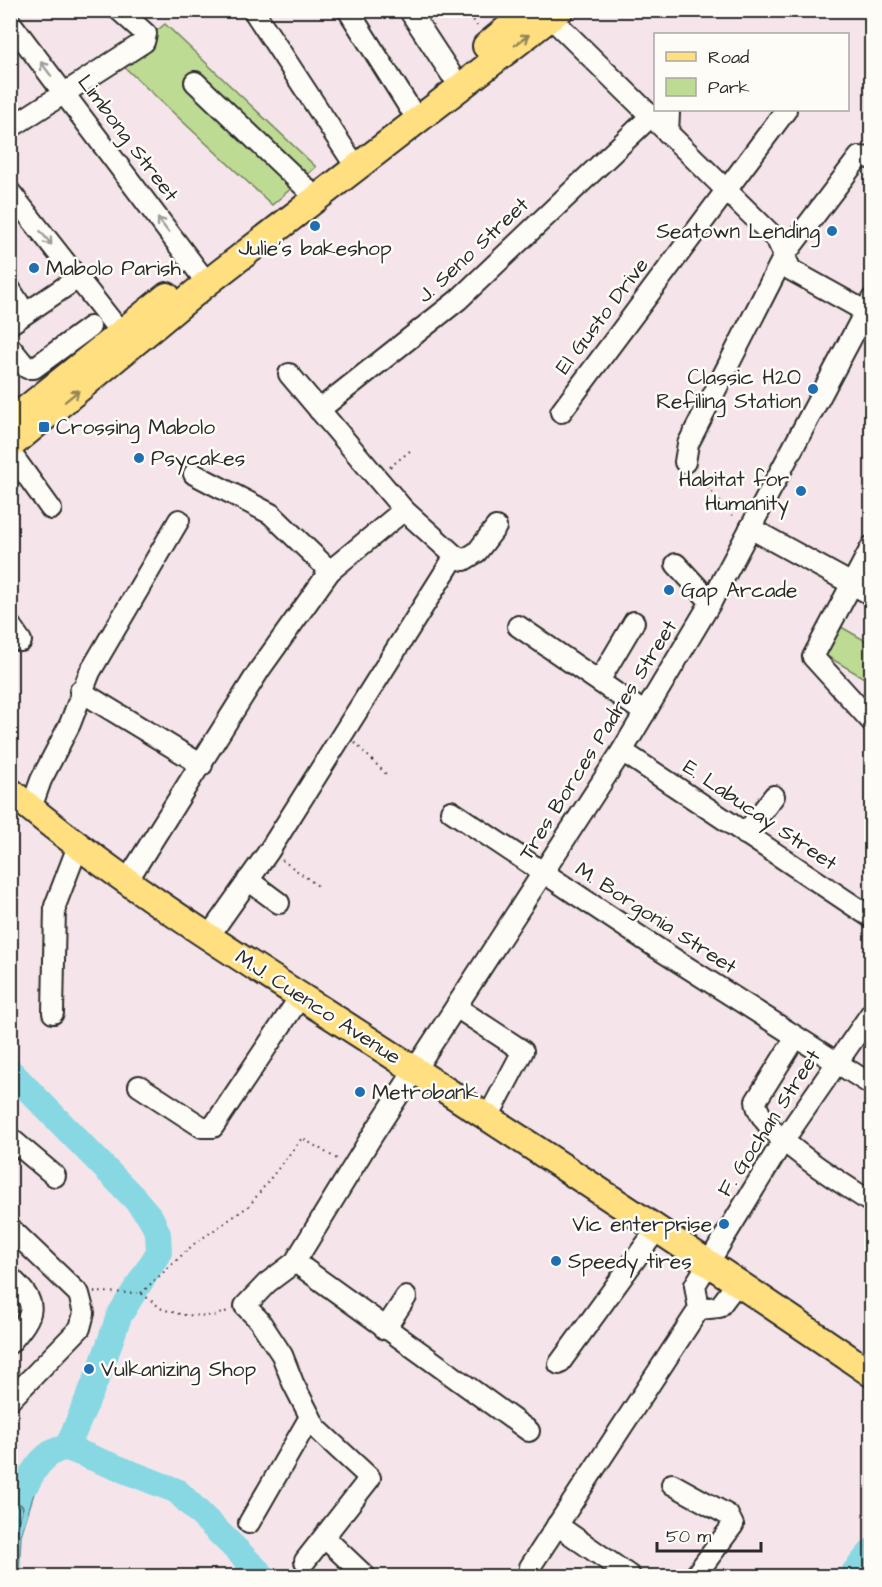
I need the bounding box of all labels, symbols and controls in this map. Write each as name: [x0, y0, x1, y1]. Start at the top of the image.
legend: [654, 33, 849, 111]
one-way arrow: [513, 34, 529, 47]
text: Road: [708, 45, 749, 70]
one-way arrow: [39, 61, 52, 77]
street label: Limbong Street: [69, 68, 186, 209]
text: Park: [708, 75, 750, 100]
street label: J. Seno Street: [411, 190, 535, 309]
one-way arrow: [157, 217, 170, 233]
place label: Seatown Lending: [657, 217, 820, 248]
marker: Julie's bakeshop: [308, 219, 322, 233]
marker: Seatown Lending: [825, 224, 839, 238]
one-way arrow: [40, 230, 53, 246]
place label: Julie's bakeshop: [238, 234, 392, 264]
street label: El Gusto Drive: [549, 252, 655, 380]
place label: Mabolo Parish: [46, 254, 182, 283]
marker: Mabolo Parish: [27, 261, 41, 275]
place label: Classic H2O Refiling Station: [656, 363, 801, 418]
marker: Classic H2O Refiling Station: [806, 382, 820, 396]
one-way arrow: [64, 389, 80, 402]
place label: Crossing Mabolo: [56, 413, 215, 444]
marker: Crossing Mabolo: [37, 420, 51, 434]
place label: Psycakes: [151, 444, 245, 475]
marker: Psycakes: [132, 451, 146, 465]
place label: Habitat for Humanity: [679, 465, 789, 520]
marker: Habitat for Humanity: [794, 484, 808, 498]
place label: Gap Arcade: [681, 576, 797, 606]
marker: Gap Arcade: [662, 583, 676, 597]
street label: Tres Borces Padres Street: [512, 614, 684, 866]
street label: E. Labucay Street: [676, 753, 843, 879]
street label: M. Borgonia Street: [568, 855, 743, 983]
street label: M.J. Cuenco Avenue: [230, 943, 406, 1071]
street label: F. Gochan Street: [710, 1043, 828, 1202]
place label: Metrobank: [372, 1078, 479, 1107]
marker: Metrobank: [353, 1085, 367, 1099]
place label: Vic enterprise: [572, 1210, 712, 1240]
marker: Vic enterprise: [717, 1217, 731, 1231]
place label: Speedy tires: [568, 1247, 692, 1278]
marker: Speedy tires: [549, 1254, 563, 1268]
place label: Vulkanizing Shop: [101, 1355, 256, 1386]
marker: Vulkanizing Shop: [82, 1362, 96, 1376]
scale bar: [657, 1515, 760, 1553]
text: 50 m: [666, 1524, 711, 1549]

